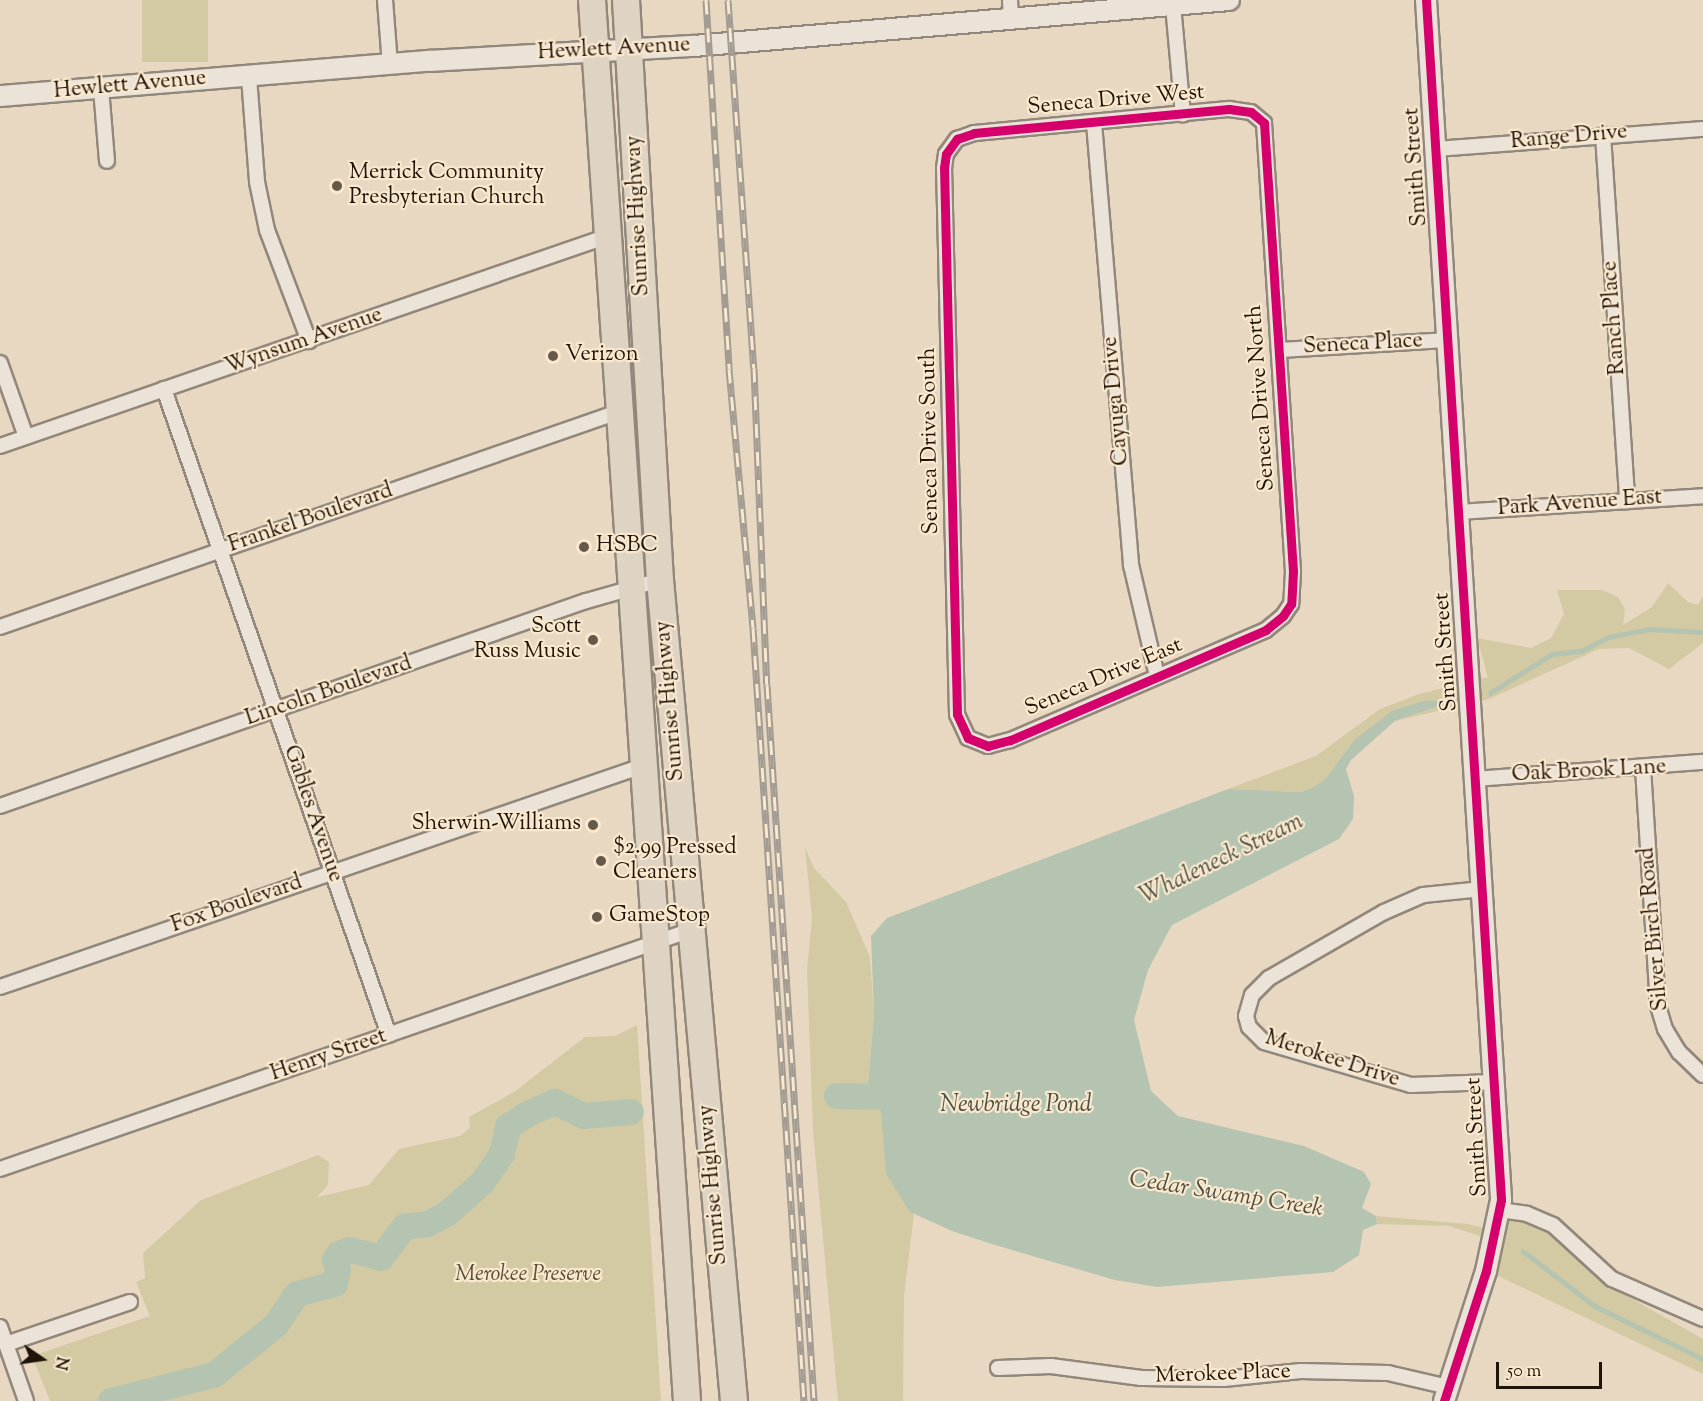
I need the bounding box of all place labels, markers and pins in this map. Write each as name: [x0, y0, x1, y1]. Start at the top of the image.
place label: Merrick Community Presbyterian Church: [349, 160, 545, 212]
marker: Merrick Community Presbyterian Church: [330, 179, 344, 193]
place label: Verizon: [565, 343, 639, 369]
marker: Verizon: [546, 349, 560, 363]
place label: HSBC: [596, 534, 658, 560]
marker: HSBC: [577, 540, 591, 554]
place label: Scott Russ Music: [474, 614, 581, 666]
marker: Scott Russ Music: [586, 633, 600, 647]
place label: Sherwin-Williams: [411, 812, 581, 838]
marker: Sherwin-Williams: [586, 818, 600, 832]
place label: $2.99 Pressed Cleaners: [613, 835, 737, 886]
marker: $2.99 Pressed Cleaners: [594, 854, 608, 868]
place label: GameStop: [609, 904, 710, 930]
marker: GameStop: [590, 910, 604, 924]

